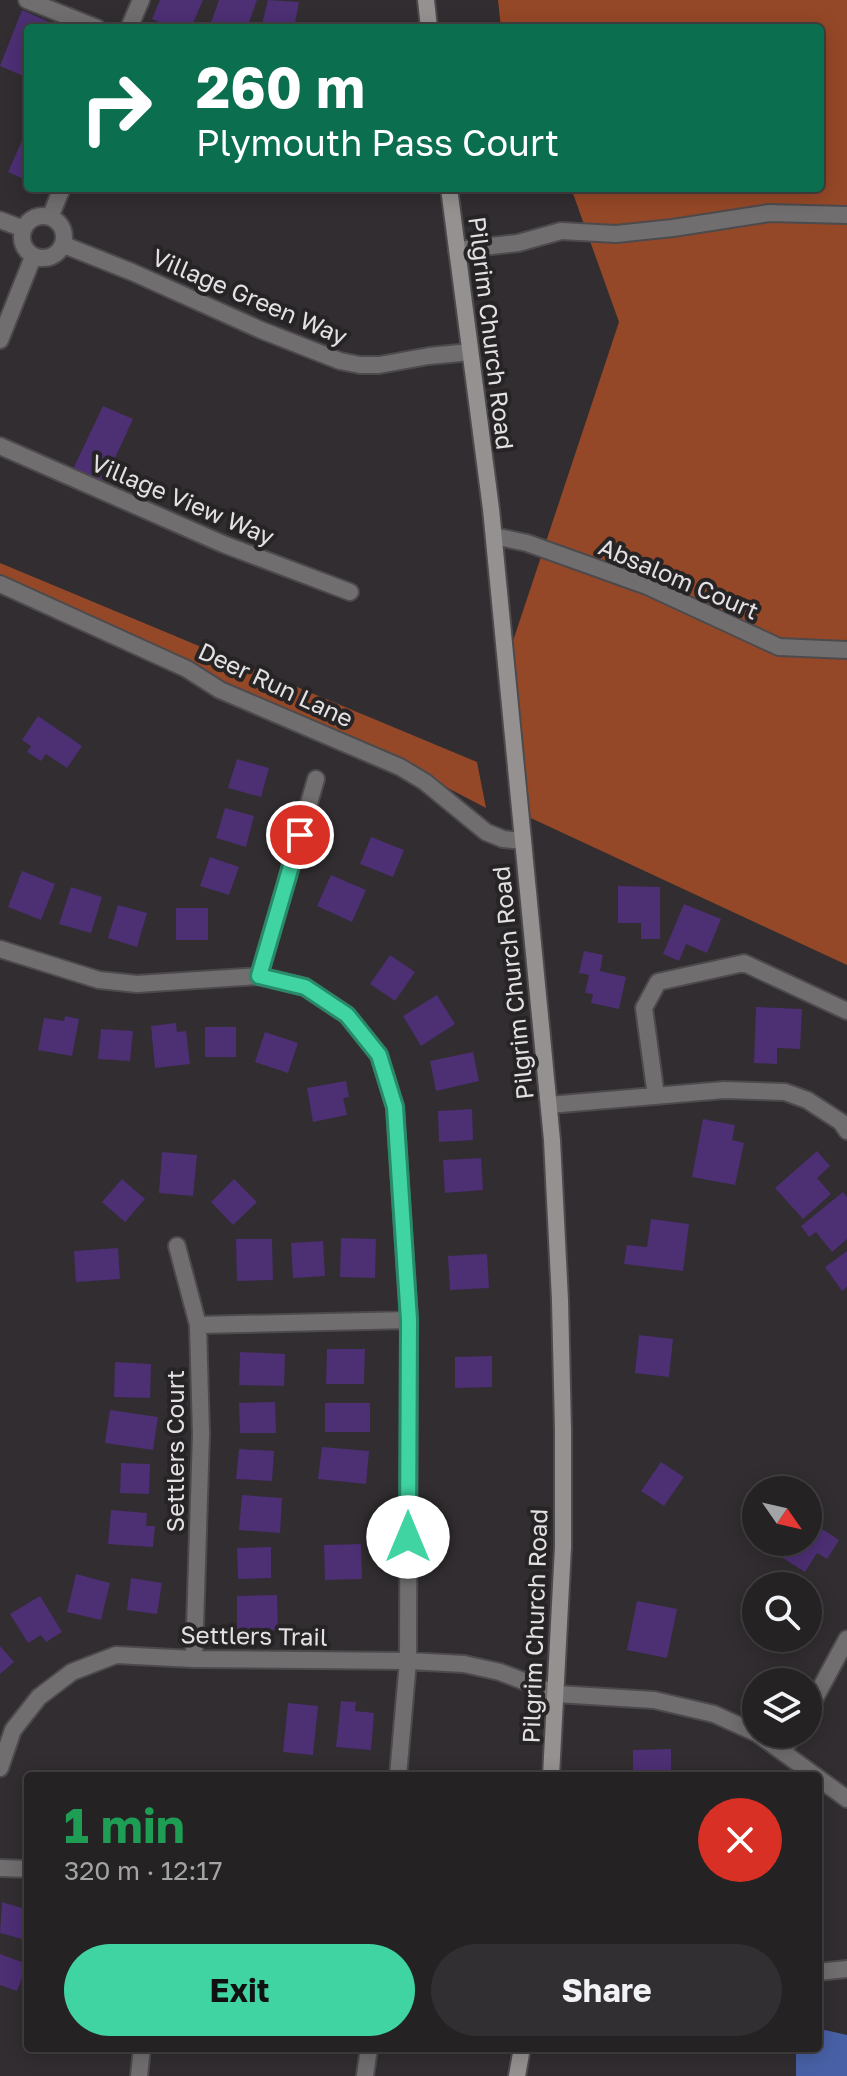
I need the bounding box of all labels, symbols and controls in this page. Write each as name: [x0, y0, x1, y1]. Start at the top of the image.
text: 260 m: [196, 53, 365, 120]
icon: right: [64, 56, 168, 160]
text: Plymouth Pass Court: [196, 121, 559, 164]
street label: Pilgrim Church Road: [463, 215, 521, 451]
street label: Village Green Way: [148, 242, 352, 350]
street label: Village View Way: [87, 447, 279, 551]
street label: Absalom Court: [595, 531, 763, 625]
street label: Deer Run Lane: [194, 636, 358, 732]
pin: [266, 801, 334, 869]
icon: arrive: [278, 813, 322, 857]
street label: Pilgrim Church Road: [485, 865, 539, 1101]
street label: Settlers Court: [160, 1370, 189, 1532]
north arrow: [742, 1476, 822, 1556]
map controls: [742, 1476, 822, 1748]
position arrow: [366, 1495, 450, 1579]
street label: Pilgrim Church Road: [515, 1508, 553, 1744]
button: search: [742, 1572, 822, 1652]
street label: Settlers Trail: [180, 1619, 328, 1651]
button: layers: [742, 1668, 822, 1748]
text: 1 min: [64, 1796, 185, 1854]
button: close: [698, 1798, 782, 1882]
text: 320 m · 12:17: [64, 1855, 223, 1886]
button: Exit: [64, 1944, 415, 2036]
button: Share: [431, 1944, 782, 2036]

